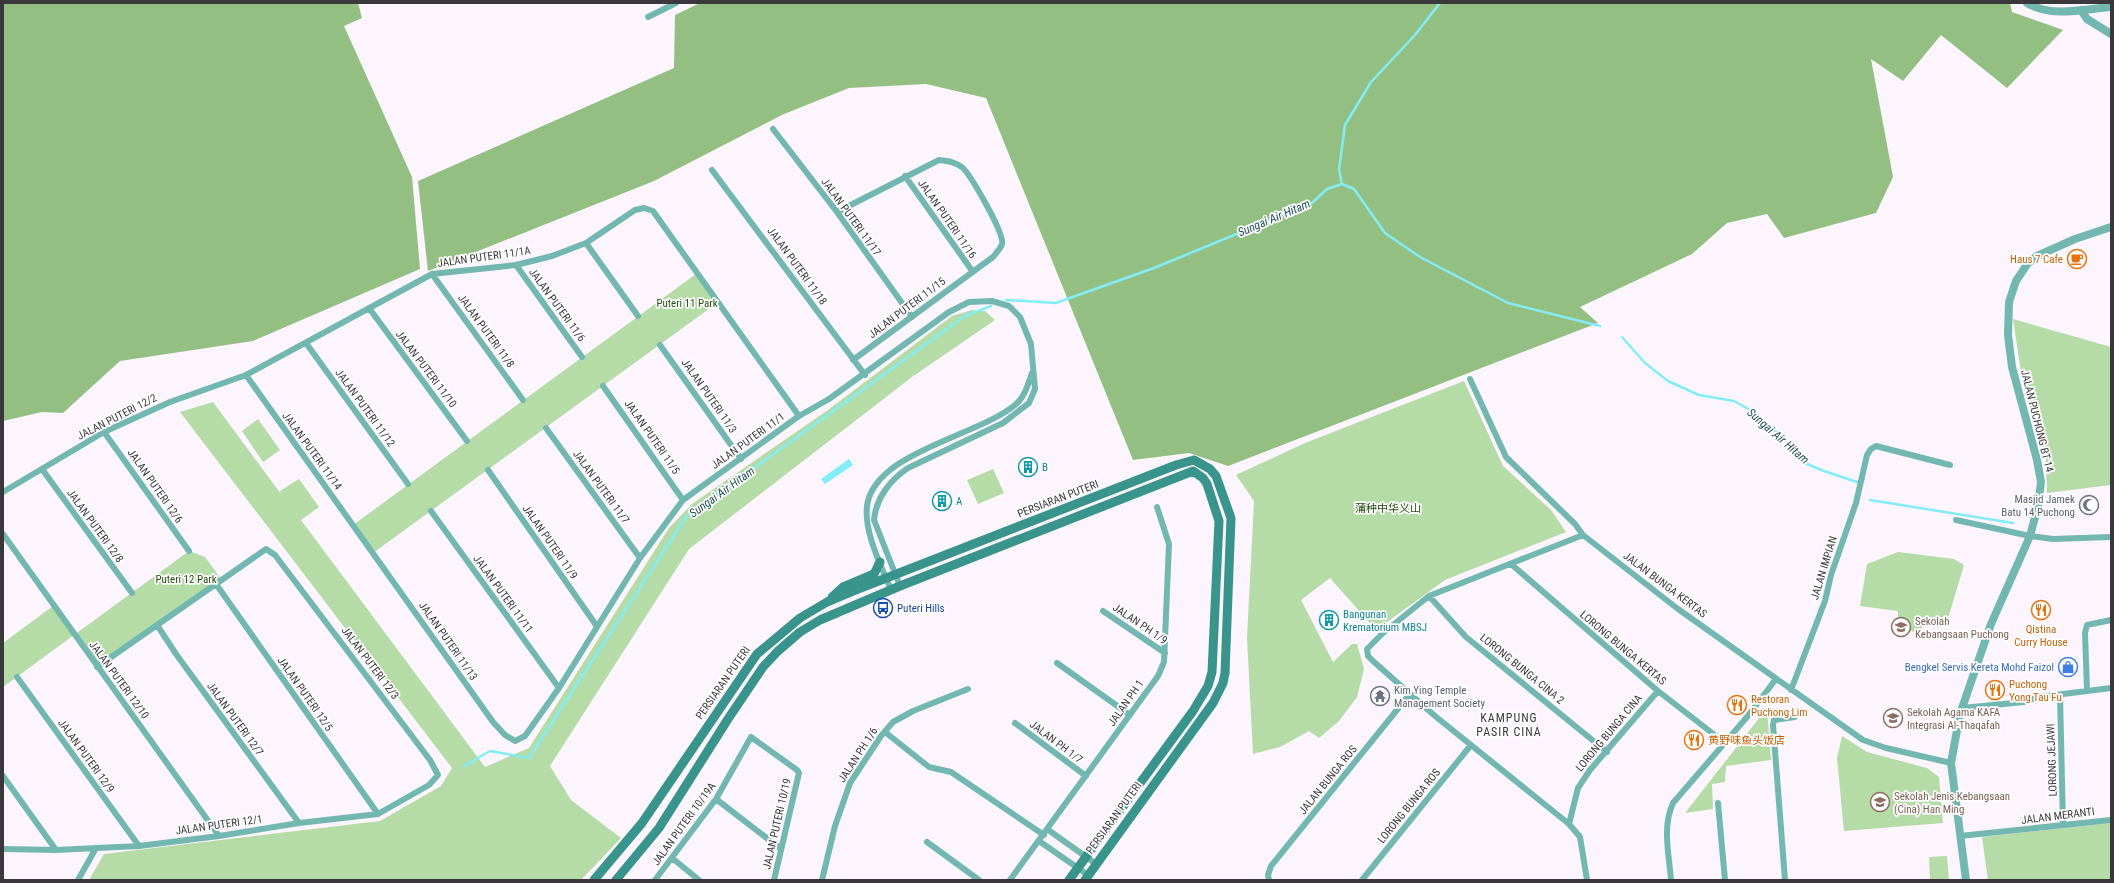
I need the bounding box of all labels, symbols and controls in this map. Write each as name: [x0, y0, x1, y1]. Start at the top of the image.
street label: JALAN PUTERI 11/17: [818, 176, 884, 258]
street label: JALAN PUTERI 11/16: [915, 177, 979, 261]
water label: Sungai Air Hitam: [1236, 196, 1313, 240]
street label: JALAN PUTERI 11/18: [764, 225, 830, 307]
street label: JALAN PUTERI 11/1A: [437, 244, 532, 270]
cafe icon: Haus 7 Cafe: [2066, 248, 2088, 270]
place label: Haus 7 Cafe: [2010, 253, 2063, 266]
street label: JALAN PUTERI 11/6: [526, 266, 588, 344]
street label: JALAN PUTERI 11/15: [866, 275, 948, 341]
street label: JALAN PUTERI 11/8: [455, 292, 517, 370]
park label: Puteri 11 Park: [656, 297, 718, 310]
street label: JALAN PUTERI 11/10: [393, 328, 459, 410]
street label: JALAN PUTERI 11/3: [679, 356, 739, 436]
street label: JALAN PUTERI 11/12: [332, 367, 398, 449]
street label: JALAN PUCHONG BT 14: [2018, 368, 2056, 474]
street label: JALAN PUTERI 12/2: [75, 391, 159, 443]
street label: JALAN PUTERI 11/5: [622, 397, 682, 477]
water label: Sungai Air Hitam: [1744, 405, 1812, 467]
street label: JALAN PUTERI 11/14: [279, 410, 345, 493]
street label: JALAN PUTERI 11/1: [709, 410, 787, 472]
street label: JALAN PUTERI 12/6: [125, 446, 185, 526]
street label: JALAN PUTERI 11/7: [570, 448, 632, 526]
building icon: B: [1017, 456, 1039, 478]
place label: B: [1042, 461, 1048, 474]
water label: Sungai Air Hitam: [687, 463, 758, 520]
street label: PERSIARAN PUTERI: [1016, 478, 1100, 520]
street label: JALAN PUTERI 12/8: [64, 487, 126, 565]
building icon: A: [931, 490, 953, 512]
place label: Masjid Jamek Batu 14 Puchong: [2001, 493, 2075, 519]
mosque icon: Masjid Jamek Batu 14 Puchong: [2078, 494, 2100, 516]
place label: A: [956, 495, 963, 508]
street label: JALAN PUTERI 11/9: [520, 502, 580, 582]
park label: 蒲种中华义山: [1355, 502, 1421, 515]
street label: JALAN IMPIAN: [1808, 535, 1840, 601]
street label: JALAN BUNGA KERTAS: [1621, 549, 1710, 621]
street label: JALAN PUTERI 11/11: [470, 553, 536, 635]
park label: Puteri 12 Park: [155, 573, 217, 586]
bus stop icon: Puteri Hills: [872, 597, 894, 619]
street label: JALAN PUTERI 11/13: [416, 599, 480, 683]
restaurant icon: Qistina Curry House: [2030, 599, 2052, 621]
street label: JALAN PH 1/9: [1110, 601, 1170, 647]
place label: Puteri Hills: [897, 602, 945, 615]
place label: Bangunan Krematorium MBSJ: [1343, 608, 1427, 634]
street label: LORONG BUNGA KERTAS: [1577, 608, 1669, 688]
building icon: Bangunan Krematorium MBSJ: [1318, 609, 1340, 631]
place label: Sekolah Kebangsaan Puchong: [1915, 615, 2009, 641]
school or university icon: Sekolah Kebangsaan Puchong: [1890, 616, 1912, 638]
place label: Qistina Curry House: [2014, 623, 2068, 649]
street label: JALAN PUTERI 12/3: [338, 624, 402, 702]
street label: LORONG BUNGA CINA 2: [1477, 631, 1567, 707]
street label: JALAN PUTERI 12/10: [86, 639, 152, 721]
street label: PERSIARAN PUTERI: [693, 644, 753, 722]
street label: JALAN PUTERI 12/5: [275, 654, 335, 734]
shop icon: Bengkel Servis Kereta Mohd Faizol: [2057, 656, 2079, 678]
place label: Bengkel Servis Kereta Mohd Faizol: [1905, 661, 2054, 674]
street label: JALAN PH 1: [1105, 677, 1147, 729]
place label: Puchong Yong Tau Fu: [2009, 678, 2062, 704]
restaurant icon: Puchong Yong Tau Fu: [1984, 679, 2006, 701]
street label: JALAN PUTERI 12/7: [204, 680, 266, 758]
place label: Kim Ying Temple Management Society: [1394, 684, 1486, 710]
temple icon: Kim Ying Temple Management Society: [1369, 685, 1391, 707]
street label: LORONG BUNGA CINA: [1573, 691, 1645, 774]
place label: Restoran Puchong Lim: [1751, 693, 1808, 719]
restaurant icon: Restoran Puchong Lim: [1726, 694, 1748, 716]
place label: Sekolah Agama KAFA Integrasi Al-Thaqafah: [1907, 706, 2001, 732]
school or university icon: Sekolah Agama KAFA Integrasi Al-Thaqafah: [1882, 707, 1904, 729]
district label: KAMPUNG PASIR CINA: [1476, 711, 1542, 739]
street label: JALAN PUTERI 12/9: [55, 717, 117, 795]
street label: JALAN PH 1/7: [1027, 718, 1085, 766]
street label: LORONG JEJAWI: [2044, 723, 2060, 797]
street label: JALAN PH 1/6: [835, 725, 881, 785]
restaurant icon: 黄野味鱼头饭店: [1683, 729, 1705, 751]
place label: 黄野味鱼头饭店: [1708, 734, 1785, 747]
street label: JALAN BUNGA ROS: [1296, 743, 1360, 817]
street label: LORONG BUNGA ROS: [1375, 766, 1443, 846]
street label: JALAN PUTERI 10/19: [760, 777, 794, 871]
street label: JALAN PUTERI 10/19A: [650, 779, 719, 868]
street label: PERSIARAN PUTERI: [1084, 779, 1144, 857]
place label: Sekolah Jenis Kebangsaan (Cina) Han Ming: [1894, 790, 2010, 816]
school or university icon: Sekolah Jenis Kebangsaan (Cina) Han Ming: [1869, 791, 1891, 813]
street label: JALAN MERANTI: [2021, 805, 2095, 827]
street label: JALAN PUTERI 12/1: [175, 812, 263, 838]

